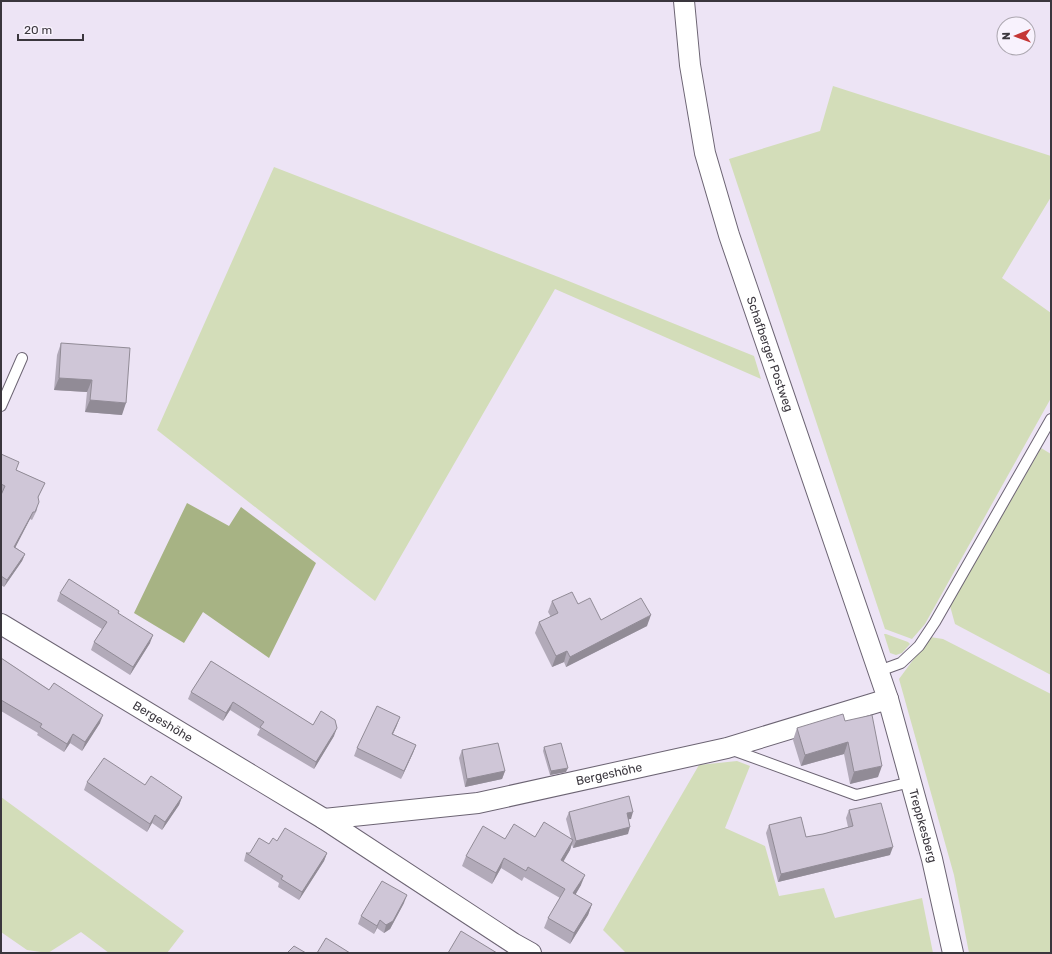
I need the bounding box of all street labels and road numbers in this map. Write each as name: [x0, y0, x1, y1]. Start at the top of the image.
street label: Schafberger Postweg: [744, 295, 796, 414]
street label: Bergeshöhe: [130, 698, 196, 745]
street label: Bergeshöhe: [575, 760, 644, 788]
street label: Treppkesberg: [906, 787, 940, 864]

